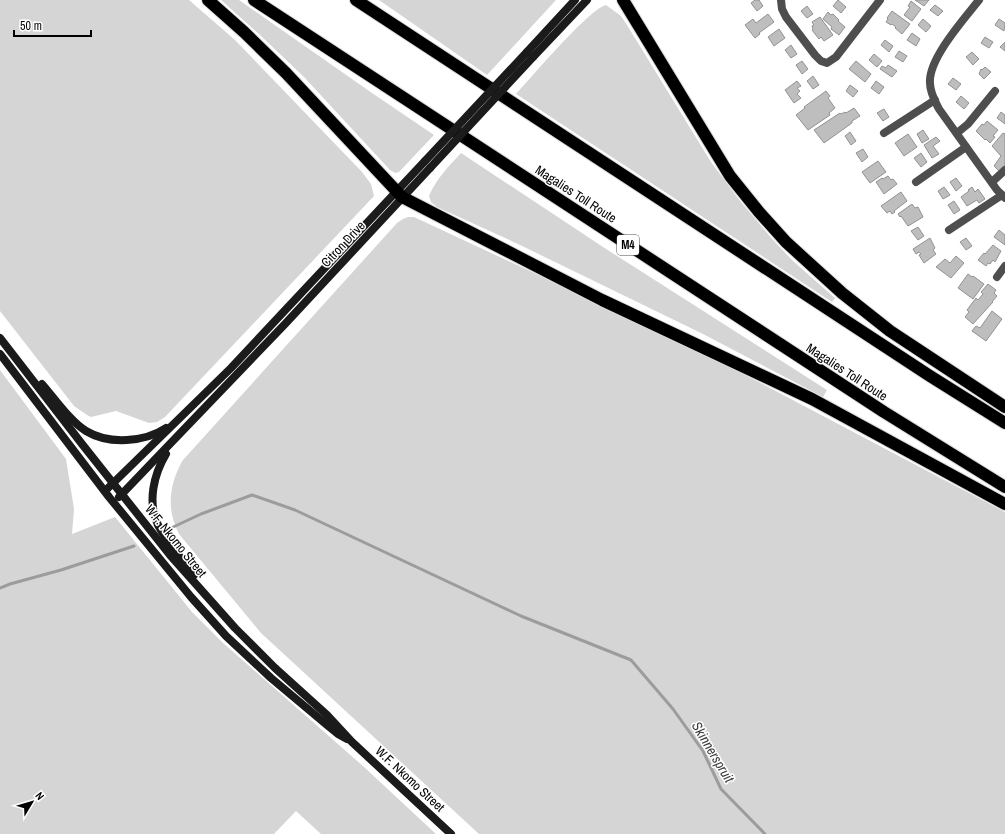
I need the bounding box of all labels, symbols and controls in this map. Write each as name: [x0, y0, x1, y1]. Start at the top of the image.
scale bar: [14, 12, 91, 38]
text: 50 m: [20, 18, 42, 34]
street label: Magalies Toll Route: [532, 161, 620, 227]
street label: Citron Drive: [317, 217, 369, 271]
road number: M4: [617, 235, 639, 255]
street label: Magalies Toll Route: [803, 339, 891, 405]
street label: W.F. Nkomo Street: [141, 501, 211, 581]
water label: Skinnerspruit: [688, 718, 739, 787]
street label: W.F. Nkomo Street: [372, 742, 448, 816]
north arrow: [12, 782, 52, 822]
text: N: [32, 789, 47, 803]

